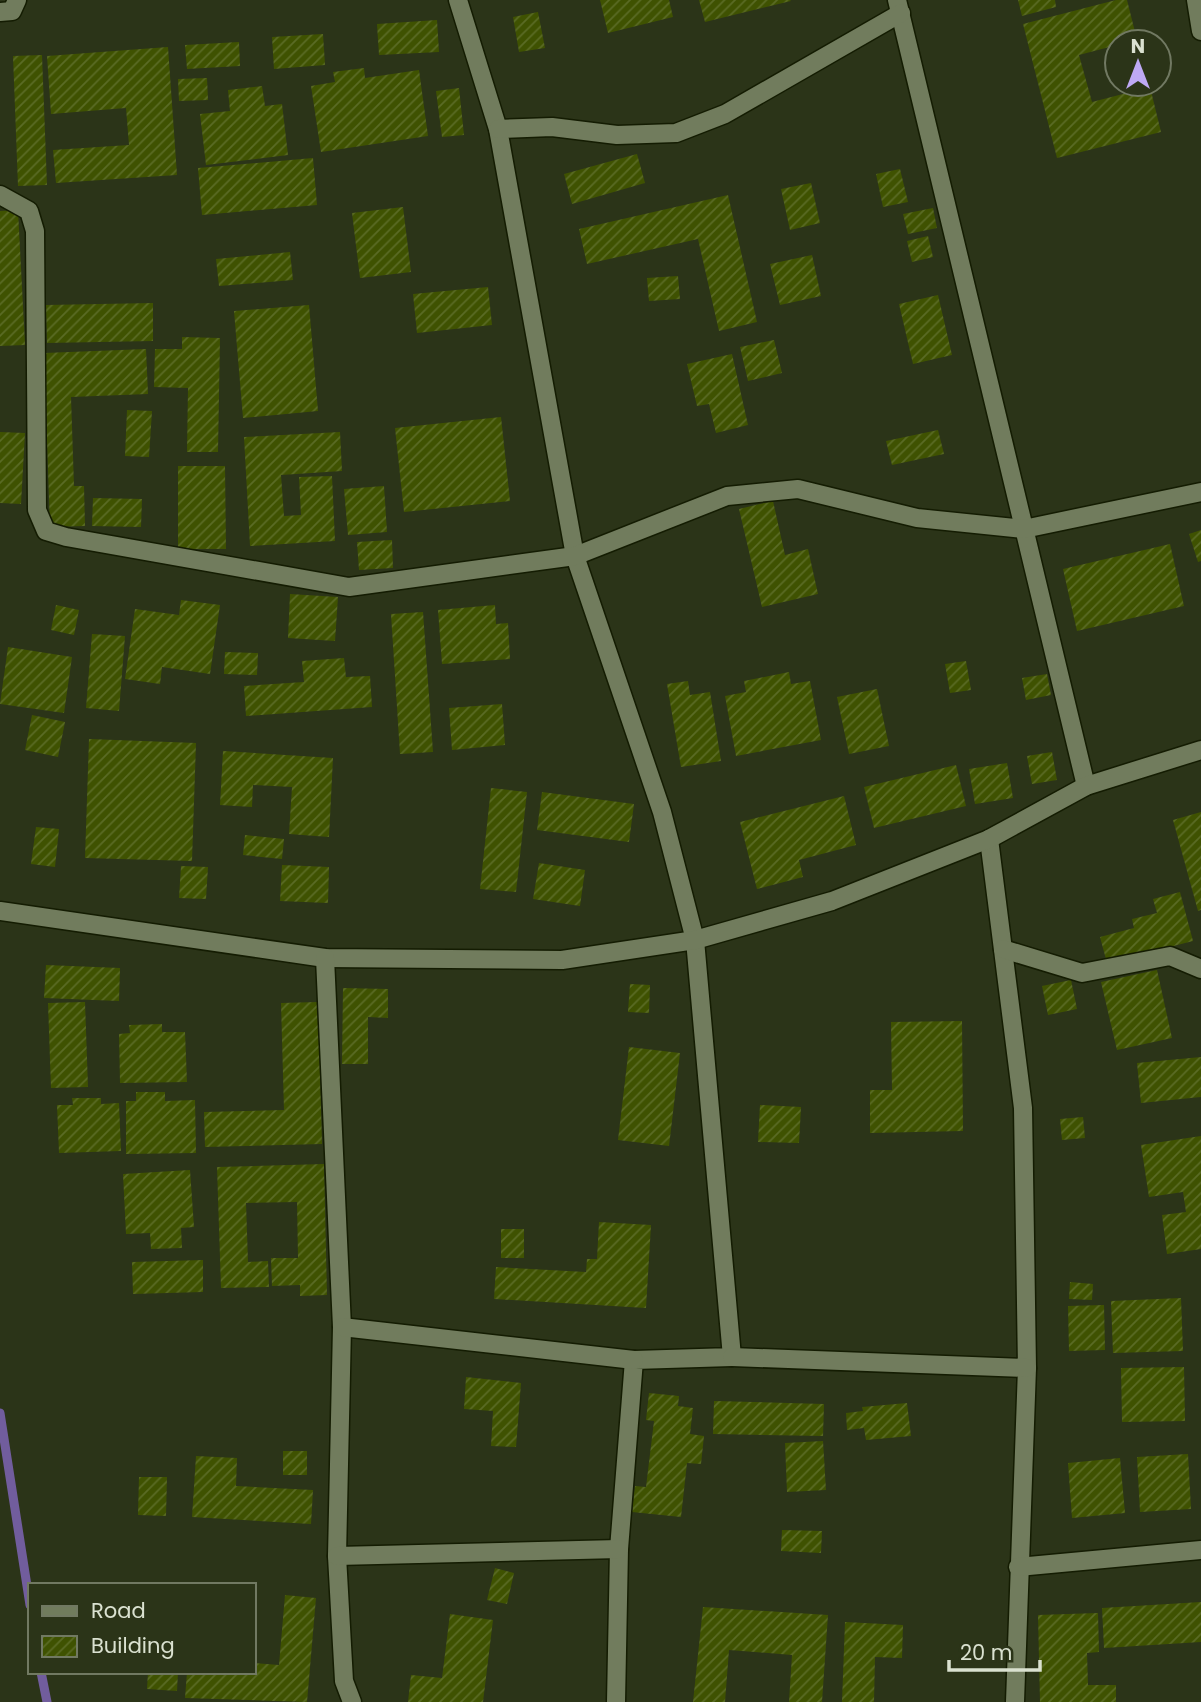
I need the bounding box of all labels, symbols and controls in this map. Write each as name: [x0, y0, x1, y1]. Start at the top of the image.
north arrow: [1103, 28, 1173, 98]
text: N: [1131, 33, 1145, 60]
legend: [28, 1583, 256, 1674]
text: Road: [91, 1596, 146, 1625]
scale bar: [949, 1628, 1040, 1672]
text: Building: [91, 1631, 175, 1660]
text: 20 m: [960, 1638, 1013, 1667]

